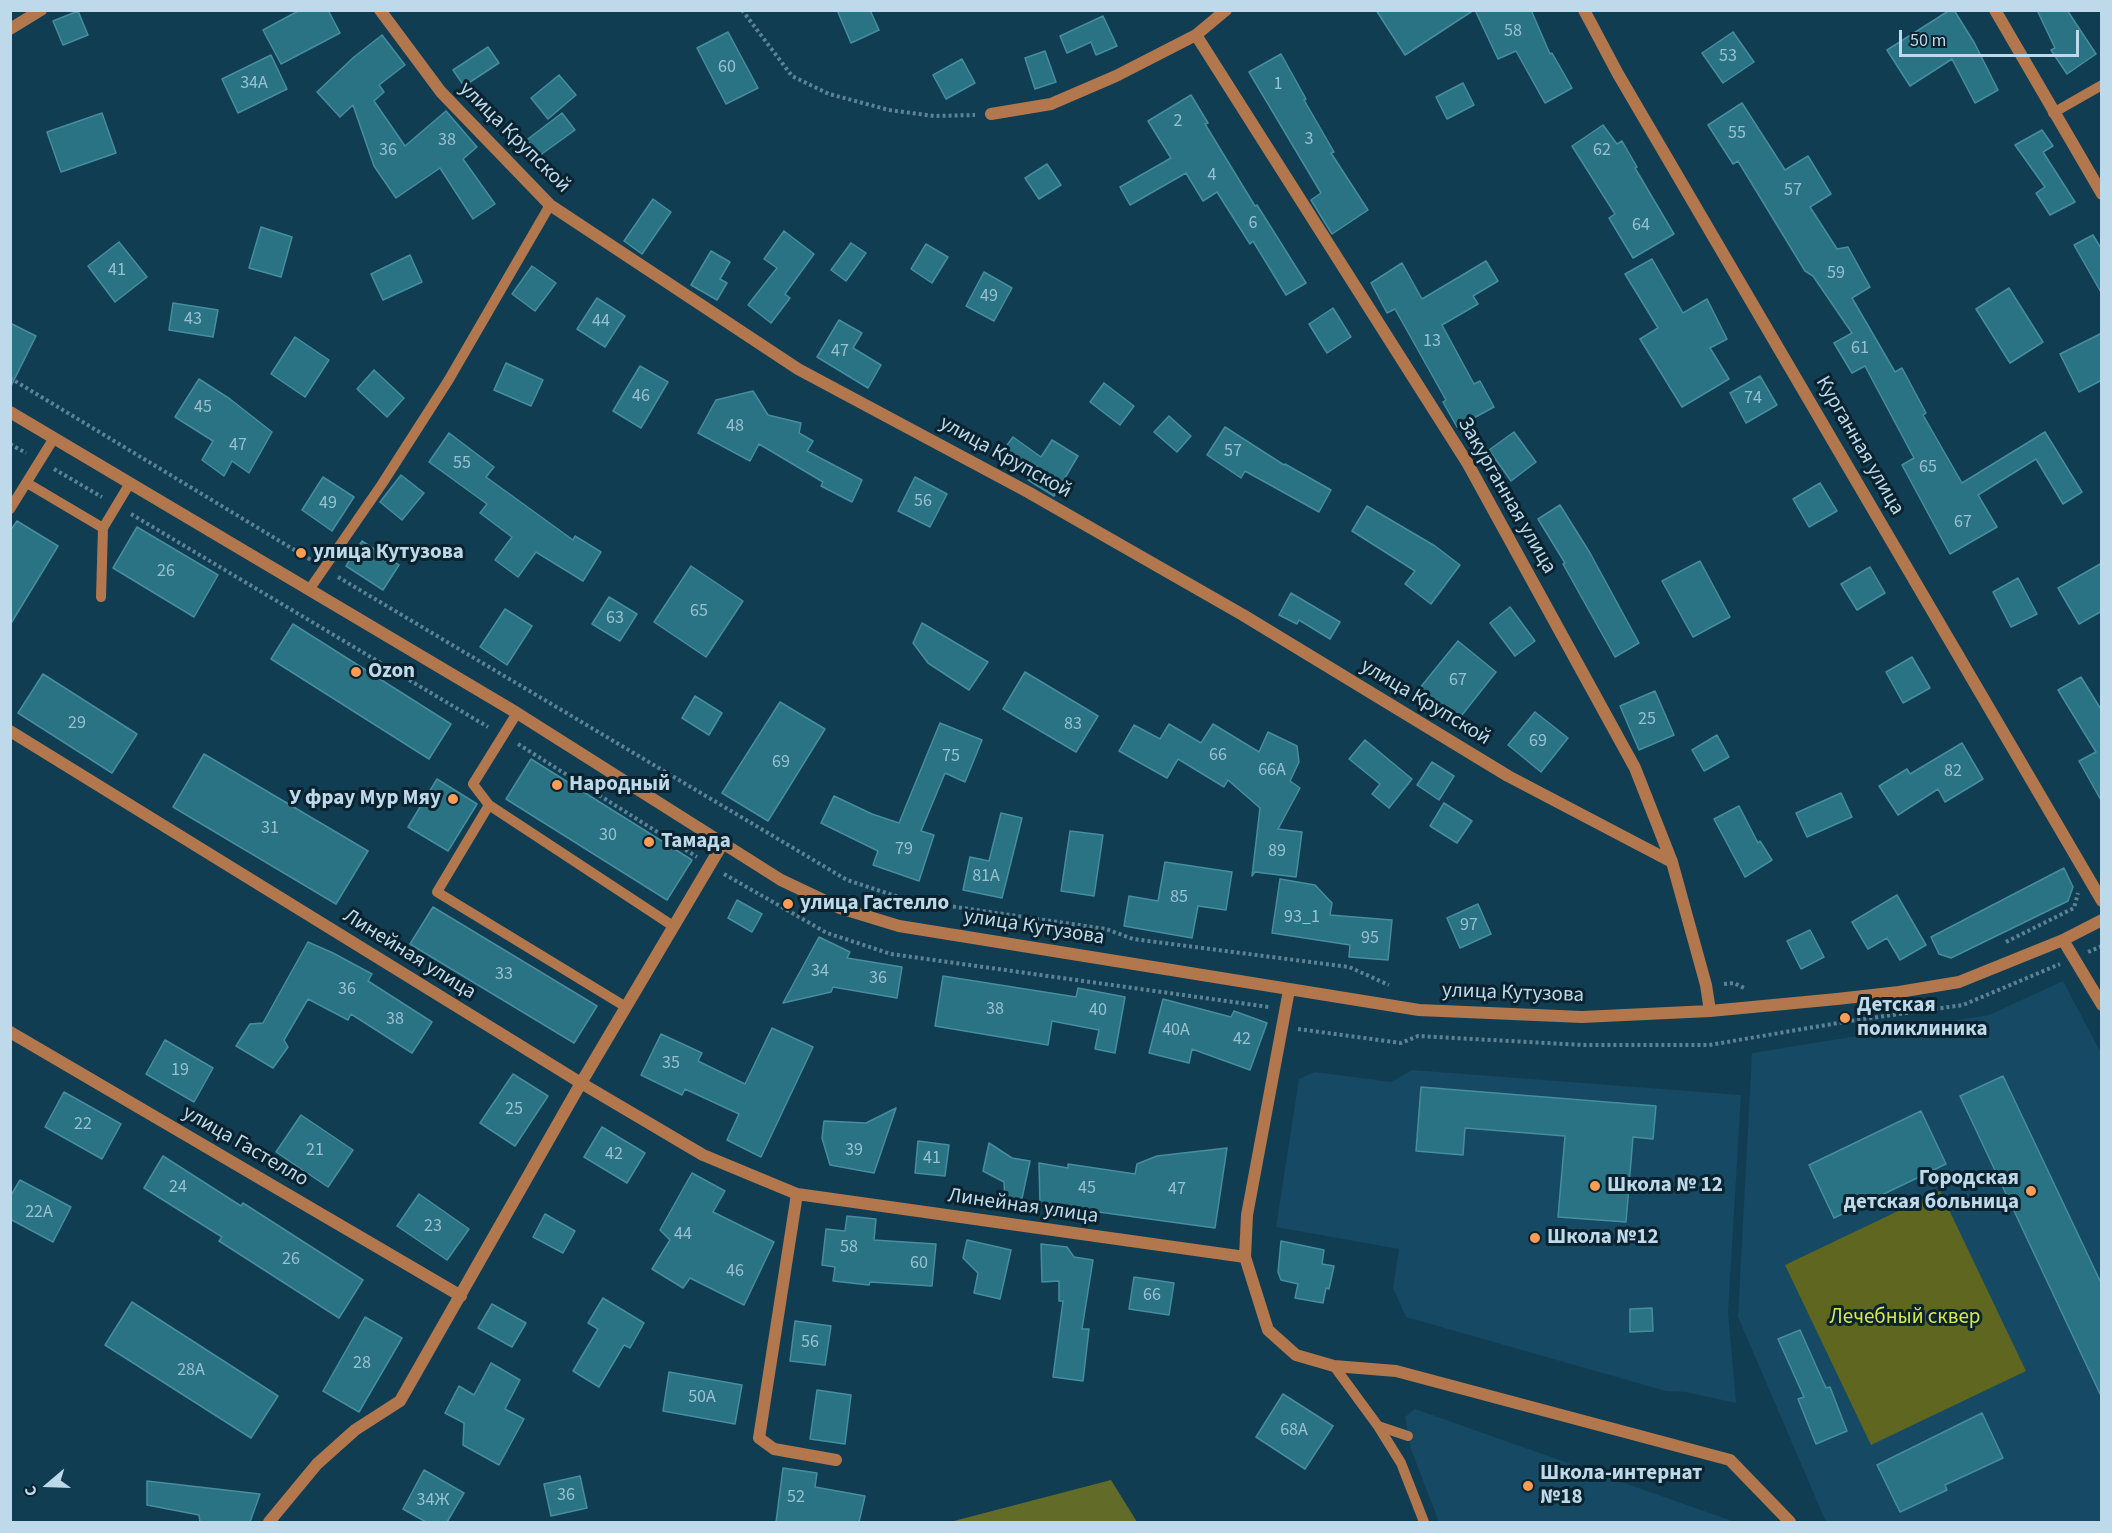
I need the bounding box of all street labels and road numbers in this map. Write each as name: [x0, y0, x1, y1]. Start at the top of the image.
street label: улица Крупской: [453, 77, 575, 199]
street label: Курганная улица: [1809, 372, 1909, 520]
street label: улица Крупской: [934, 411, 1076, 505]
street label: Закурганная улица: [1451, 413, 1561, 579]
street label: улица Крупской: [1355, 654, 1495, 752]
street label: Линейная улица: [338, 904, 480, 1006]
street label: улица Кутузова: [962, 904, 1106, 952]
street label: улица Кутузова: [1441, 979, 1585, 1009]
street label: улица Гастелло: [178, 1101, 312, 1193]
street label: Линейная улица: [946, 1184, 1100, 1230]

